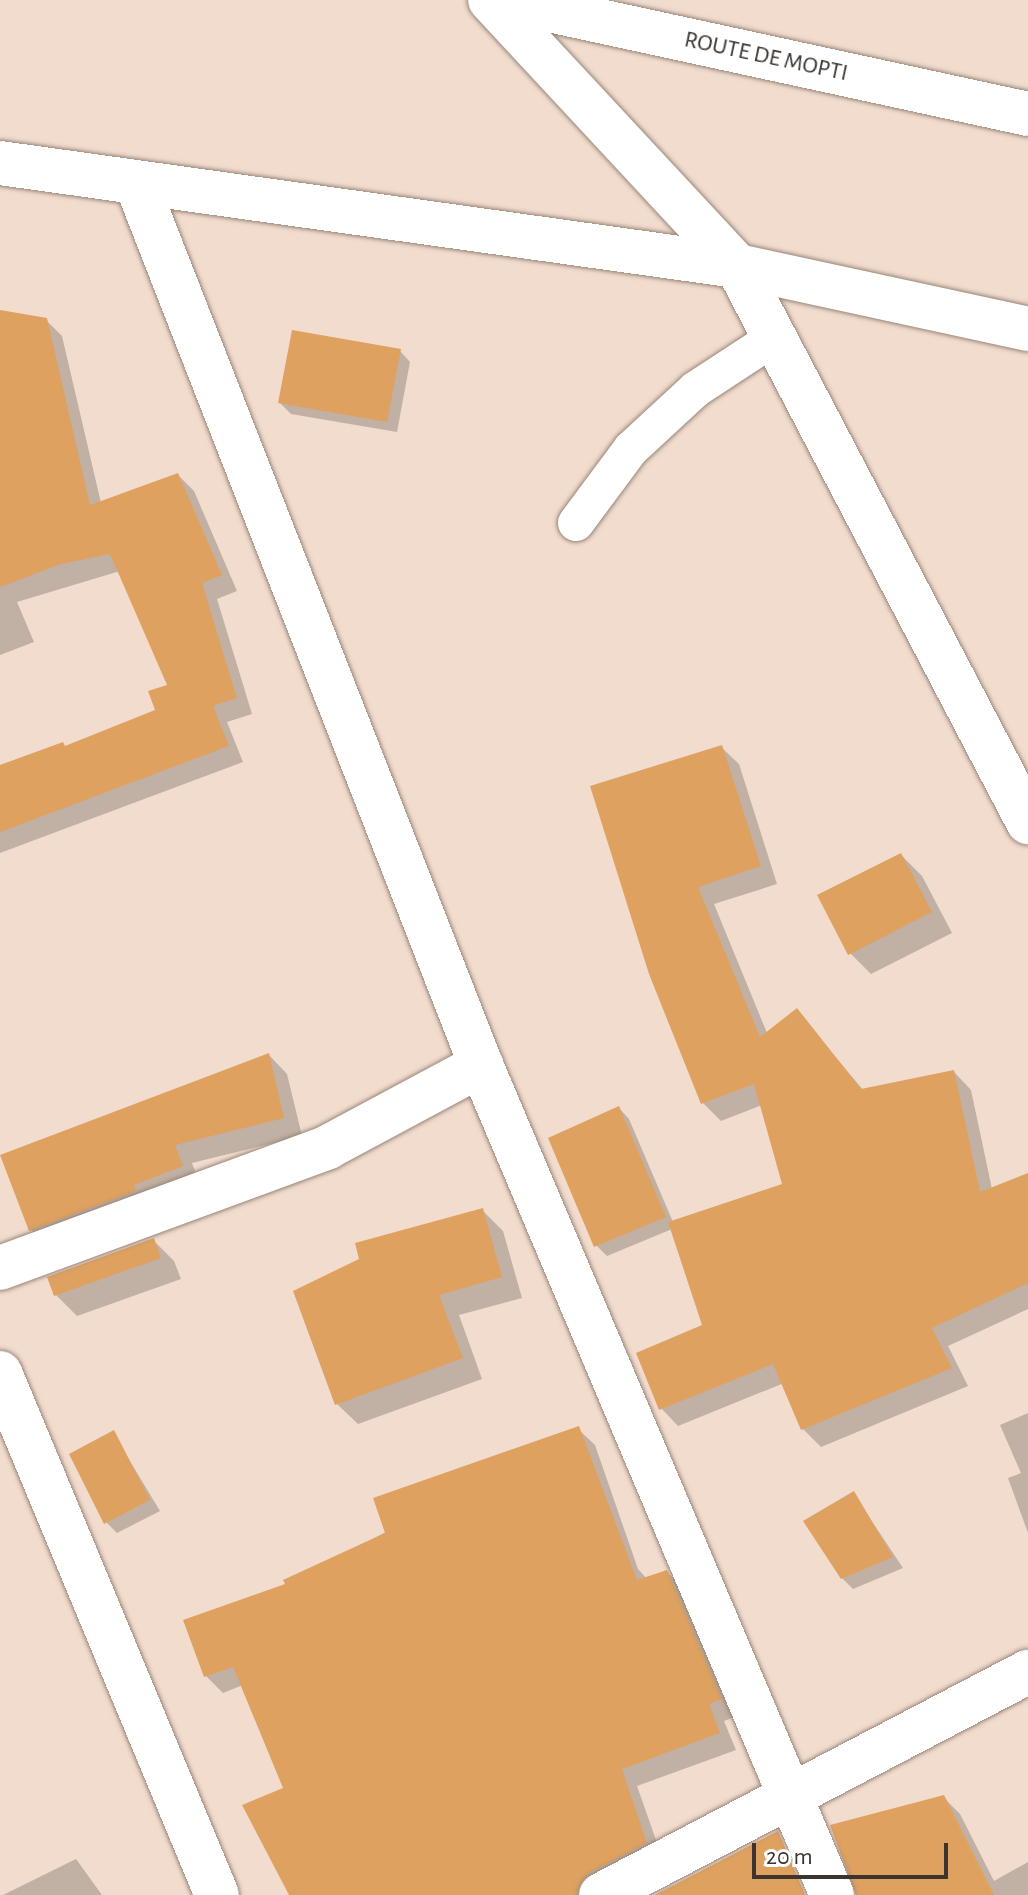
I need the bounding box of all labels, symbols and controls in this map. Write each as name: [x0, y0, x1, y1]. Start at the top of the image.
street label: ROUTE DE MOPTI: [682, 26, 850, 88]
scale bar: [756, 1827, 952, 1877]
text: 20 m: [766, 1845, 813, 1869]

